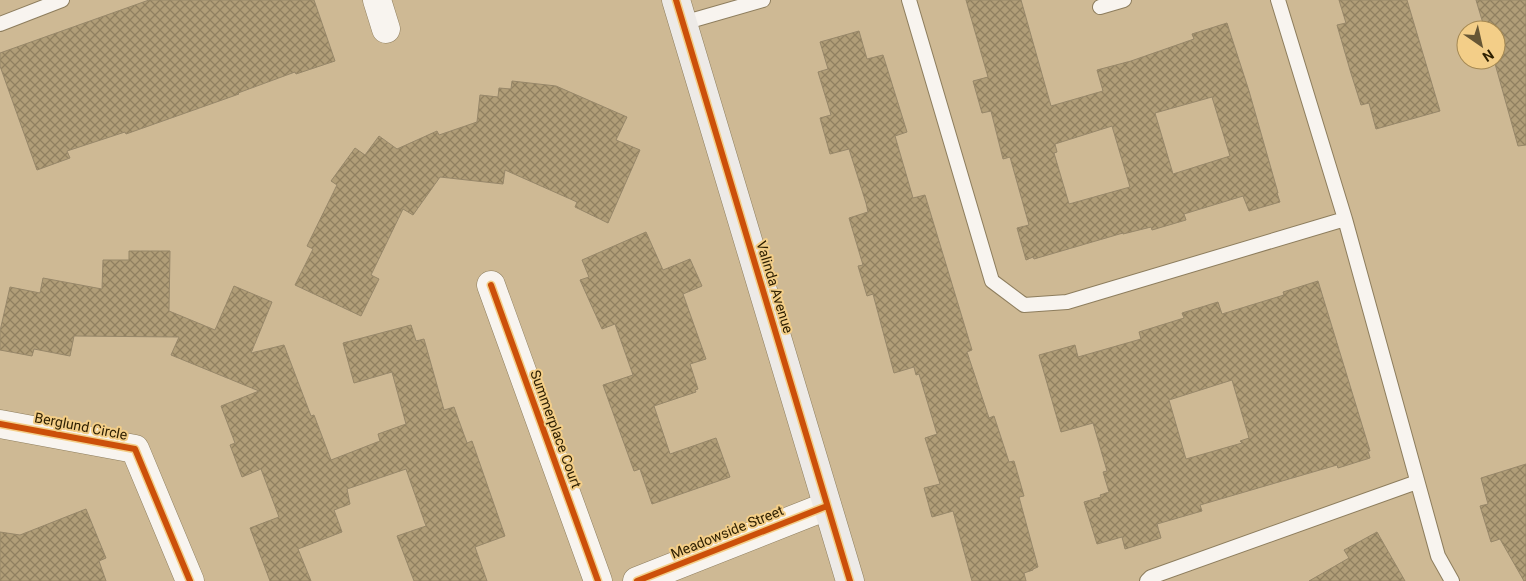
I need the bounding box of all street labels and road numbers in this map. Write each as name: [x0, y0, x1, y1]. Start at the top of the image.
street label: Valinda Avenue: [753, 239, 797, 335]
street label: Summerplace Court: [527, 368, 585, 491]
street label: Berglund Circle: [33, 409, 129, 443]
street label: Meadowside Street: [668, 502, 786, 562]

